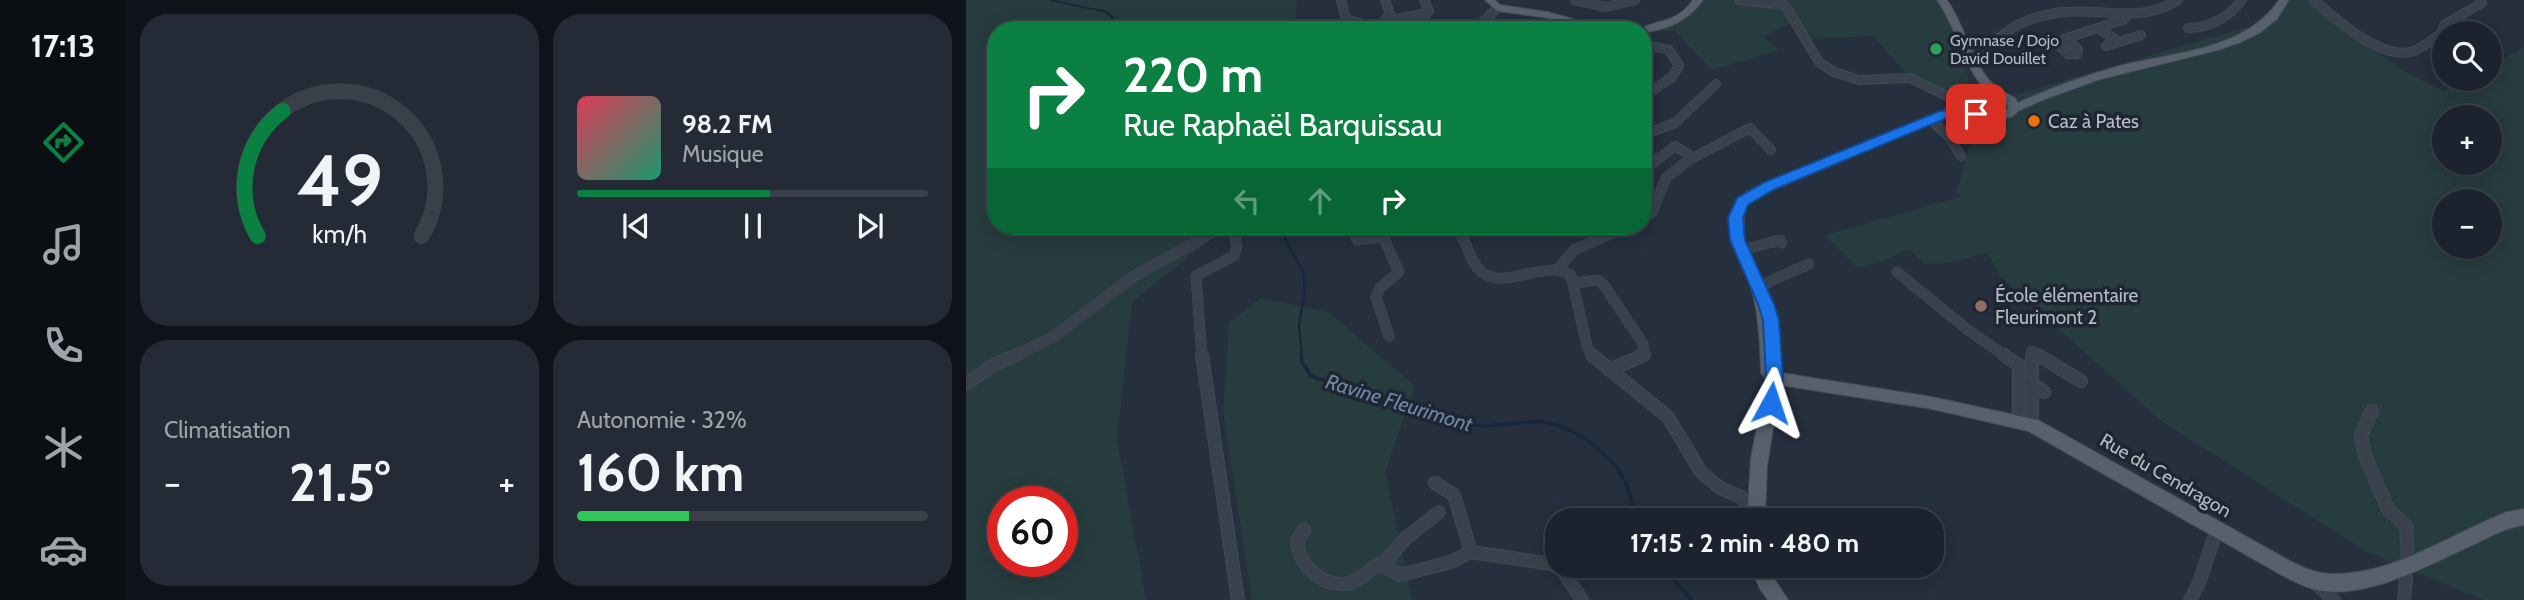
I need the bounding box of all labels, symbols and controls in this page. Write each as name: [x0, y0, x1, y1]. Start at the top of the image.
map controls: [2432, 21, 2502, 259]
button: search: [2432, 21, 2502, 91]
text: 17:13: [31, 26, 95, 65]
place label: Gymnase / Dojo David Douillet: [1950, 31, 2059, 68]
marker: Gymnase / Dojo David Douillet: [1928, 41, 1944, 57]
text: 220 m: [1123, 45, 1263, 104]
icon: right: [1008, 49, 1099, 140]
pin: [1946, 84, 2006, 144]
icon: arrive: [1957, 95, 1995, 133]
text: Rue Raphaël Barquissau: [1123, 105, 1443, 144]
button: +: [2432, 105, 2502, 175]
text: 98.2 FM: [682, 108, 773, 140]
place label: Caz à Pates: [2048, 110, 2139, 133]
marker: Caz à Pates: [2026, 113, 2042, 129]
icon: directions: [39, 118, 88, 167]
text: 49: [296, 137, 383, 225]
text: Musique: [682, 140, 764, 168]
icon: left: [1228, 182, 1266, 220]
icon: ahead: [1301, 182, 1339, 220]
icon: right: [1374, 182, 1412, 220]
button: −: [2432, 189, 2502, 259]
icon: previous: [617, 207, 655, 245]
icon: pause: [734, 207, 772, 245]
icon: next: [851, 207, 889, 245]
text: km/h: [312, 219, 367, 249]
icon: music: [39, 220, 88, 269]
place label: École élémentaire Fleurimont 2: [1995, 283, 2139, 329]
marker: École élémentaire Fleurimont 2: [1973, 298, 1989, 314]
icon: phone: [39, 321, 88, 370]
position arrow: [1734, 366, 1808, 440]
water label: Ravine Fleurimont: [1323, 368, 1476, 437]
text: Autonomie · 32%: [577, 406, 747, 434]
text: Climatisation: [164, 416, 291, 444]
icon: climate: [39, 423, 88, 472]
street label: Rue du Cendragon: [2096, 429, 2236, 522]
text: 160 km: [577, 441, 744, 504]
text: 21.5°: [289, 451, 390, 514]
text: −: [164, 459, 181, 506]
text: +: [498, 459, 515, 506]
speed limit sign: 60: [987, 486, 1078, 577]
icon: car: [39, 525, 88, 574]
text: 17:15 · 2 min · 480 m: [1630, 527, 1859, 559]

